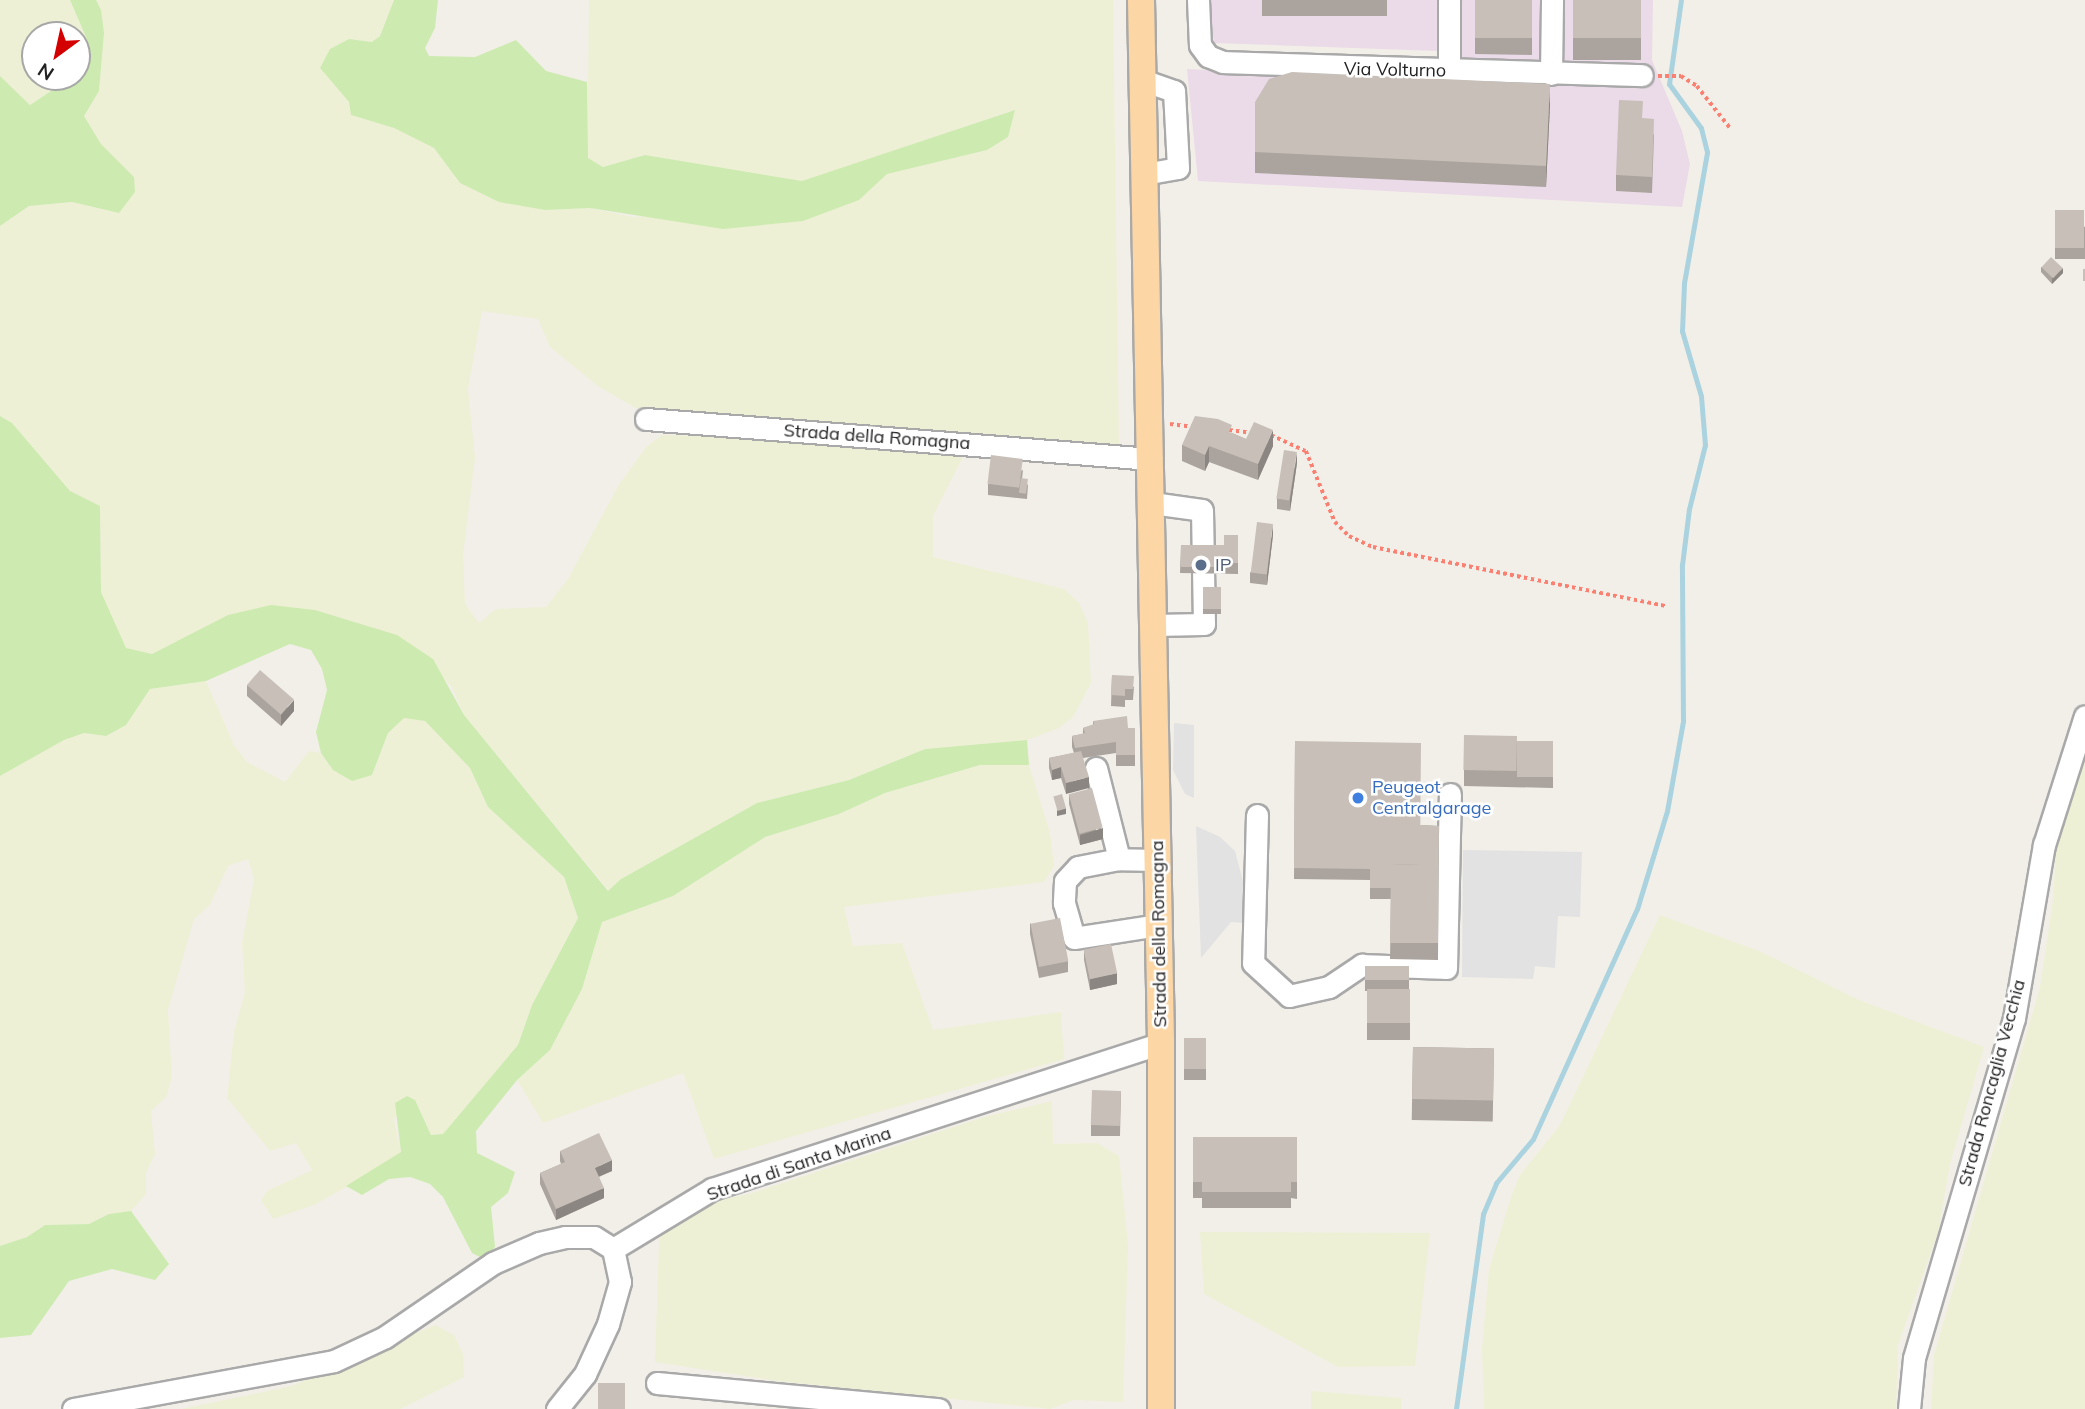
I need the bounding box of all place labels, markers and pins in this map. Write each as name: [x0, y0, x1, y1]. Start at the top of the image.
place label: IP: [1215, 554, 1231, 576]
marker: IP: [1193, 557, 1209, 573]
place label: Peugeot Centralgarage: [1372, 777, 1491, 820]
marker: Peugeot Centralgarage: [1350, 790, 1366, 806]

